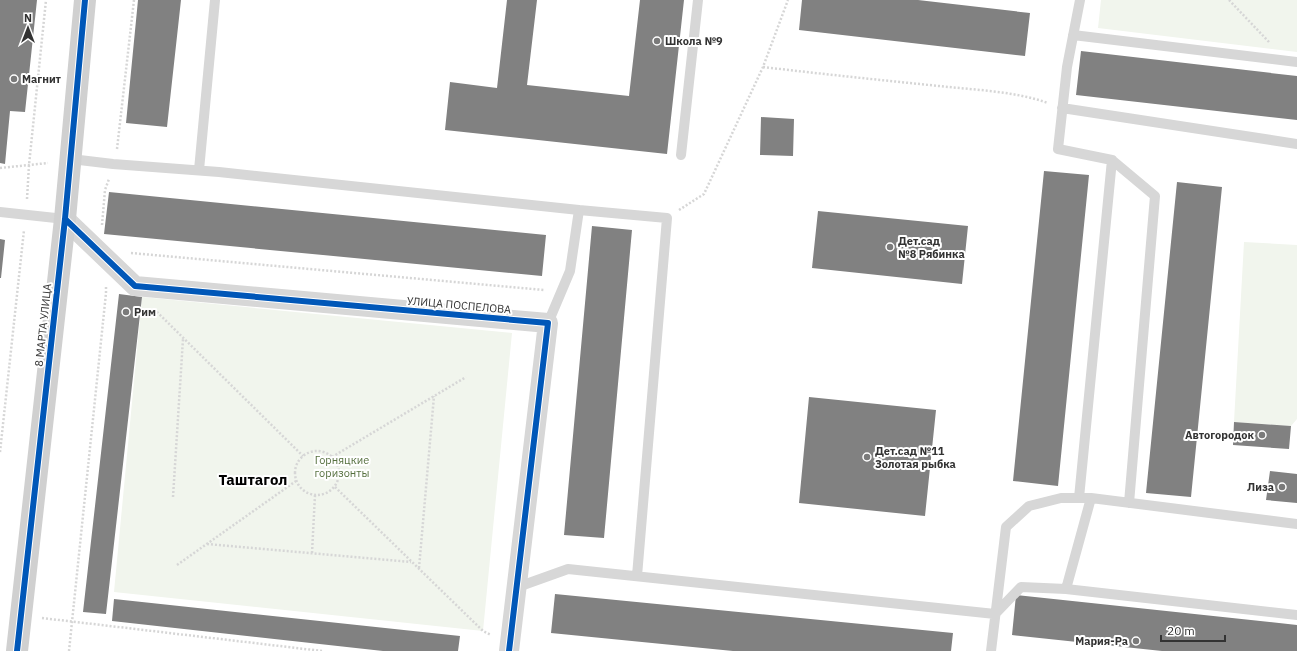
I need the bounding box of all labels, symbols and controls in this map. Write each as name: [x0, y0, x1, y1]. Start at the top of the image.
north arrow: [8, 8, 48, 48]
text: N: [24, 11, 32, 25]
place label: Школа №9: [665, 34, 723, 48]
marker: Школа №9: [652, 36, 662, 46]
place label: Магнит: [22, 72, 62, 86]
marker: Магнит: [9, 74, 19, 84]
place label: Дет.сад №8 Рябинка: [898, 234, 965, 261]
marker: Дет.сад №8 Рябинка: [885, 242, 895, 252]
street label: 8 МАРТА УЛИЦА: [32, 283, 54, 367]
street label: УЛИЦА ПОСПЕЛОВА: [406, 293, 512, 317]
place label: Рим: [134, 305, 156, 319]
marker: Рим: [121, 307, 131, 317]
place label: Автогородок: [1185, 428, 1254, 442]
marker: Автогородок: [1257, 430, 1267, 440]
place label: Дет.сад №11 Золотая рыбка: [875, 444, 956, 471]
marker: Дет.сад №11 Золотая рыбка: [862, 452, 872, 462]
park label: Горняцкие горизонты: [315, 453, 369, 480]
district label: Таштагол: [219, 470, 287, 489]
place label: Лиза: [1247, 480, 1274, 494]
marker: Лиза: [1277, 482, 1287, 492]
scale bar: [1161, 617, 1225, 643]
text: 20 m: [1167, 623, 1195, 638]
place label: Мария-Ра: [1075, 634, 1128, 648]
marker: Мария-Ра: [1131, 636, 1141, 646]

